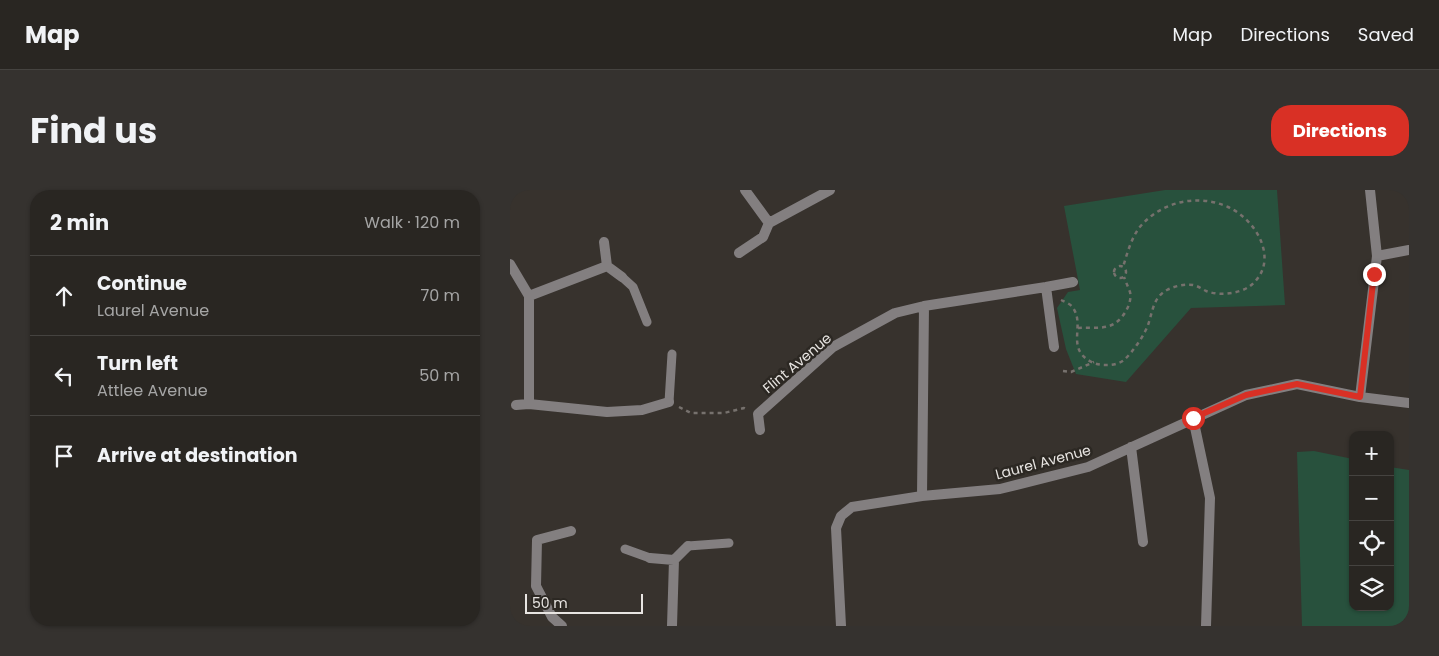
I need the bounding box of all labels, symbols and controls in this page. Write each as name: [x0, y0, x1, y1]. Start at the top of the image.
text: Map: [25, 18, 80, 51]
text: Map: [1173, 22, 1212, 47]
text: Directions: [1240, 22, 1330, 47]
text: Saved: [1358, 22, 1414, 47]
button: Directions: [1271, 105, 1409, 156]
text: Find us: [30, 106, 157, 155]
text: 2 min: [50, 208, 109, 237]
text: Walk · 120 m: [364, 211, 460, 234]
route end: [1363, 263, 1386, 286]
text: Continue: [97, 270, 187, 297]
icon: ahead: [50, 282, 78, 310]
text: 70 m: [420, 284, 460, 307]
text: Laurel Avenue: [97, 299, 209, 322]
street label: Flint Avenue: [758, 328, 836, 398]
text: Turn left: [97, 350, 178, 377]
icon: left: [50, 362, 78, 390]
text: 50 m: [419, 364, 460, 387]
text: Attlee Avenue: [97, 379, 208, 402]
route start: [1182, 407, 1205, 430]
map controls: [1349, 431, 1394, 611]
button: +: [1349, 431, 1394, 476]
street label: Laurel Avenue: [993, 440, 1093, 484]
icon: arrive: [50, 442, 78, 470]
text: Arrive at destination: [97, 442, 298, 469]
button: −: [1349, 476, 1394, 521]
button: locate: [1349, 521, 1394, 566]
button: layers: [1349, 566, 1394, 611]
scale bar: [525, 591, 642, 614]
text: 50 m: [532, 593, 568, 613]

